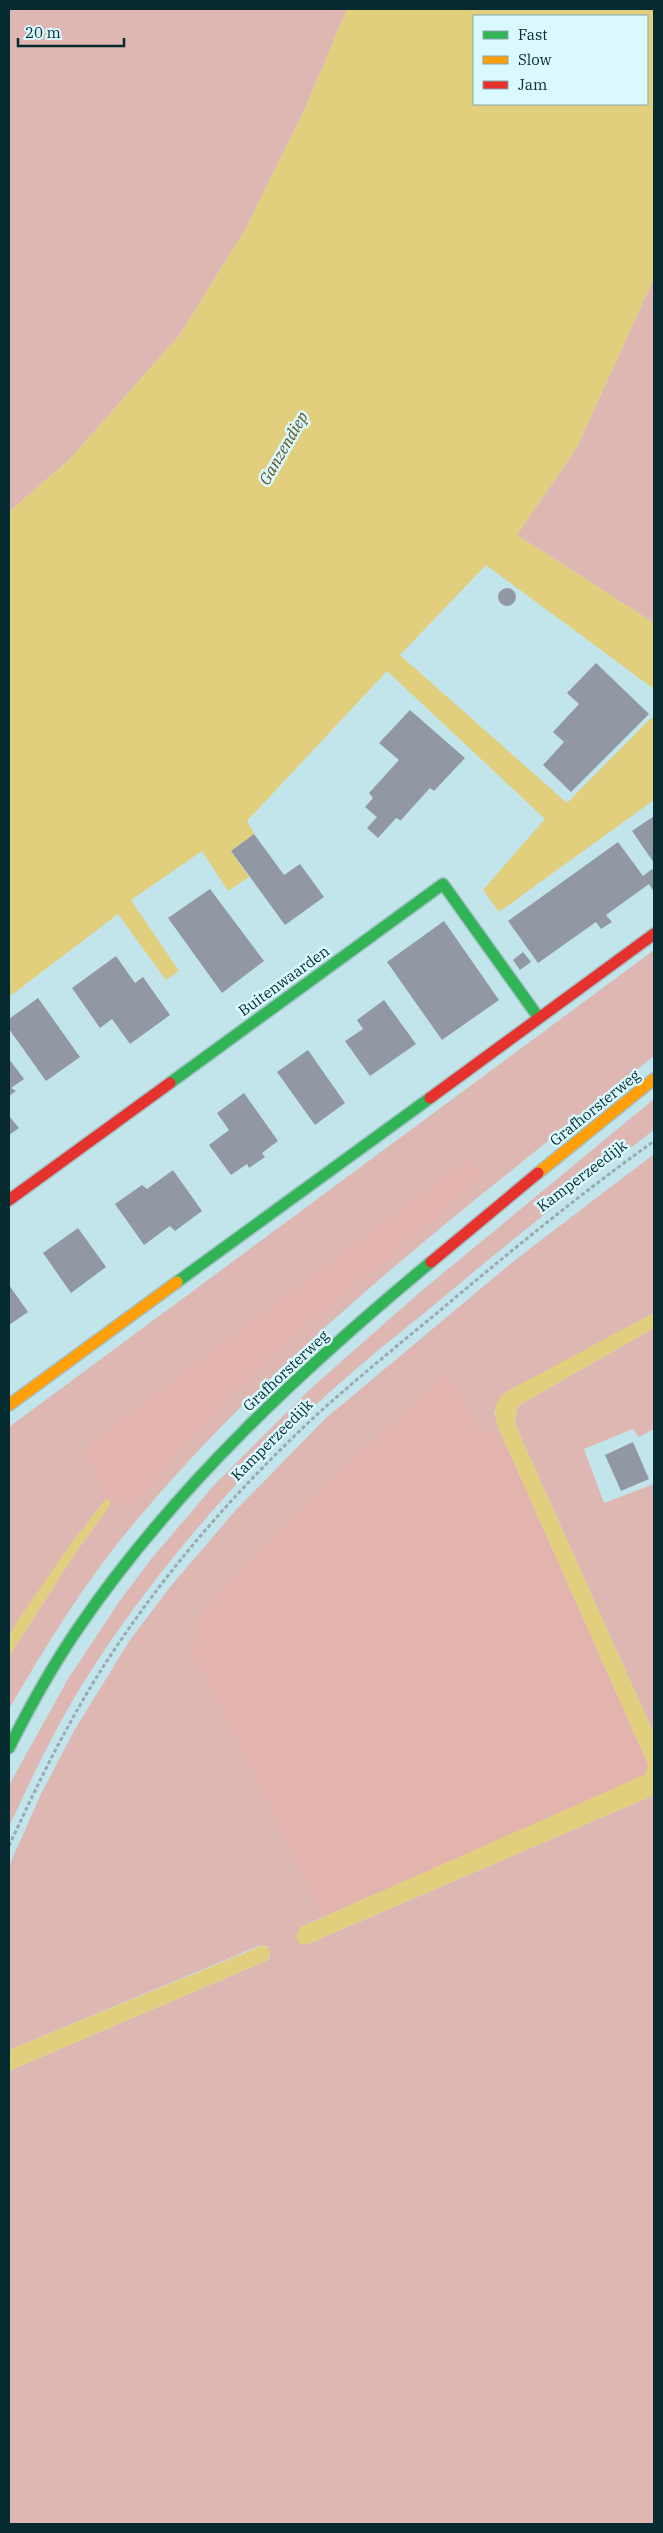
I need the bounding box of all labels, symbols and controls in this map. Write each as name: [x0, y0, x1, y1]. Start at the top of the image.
scale bar: [18, 15, 124, 47]
legend: [473, 15, 648, 105]
text: 20 m: [25, 23, 61, 42]
text: Fast: [518, 25, 548, 44]
text: Slow: [518, 50, 552, 69]
text: Jam: [518, 75, 547, 94]
water label: Ganzendiep: [254, 408, 312, 488]
street label: Buitenwaarden: [234, 941, 333, 1020]
street label: Grafhorsterweg: [546, 1065, 644, 1150]
street label: Kamperzeedijk: [533, 1135, 631, 1216]
street label: Grafhorsterweg: [239, 1326, 333, 1415]
street label: Kamperzeedijk: [227, 1395, 317, 1484]

